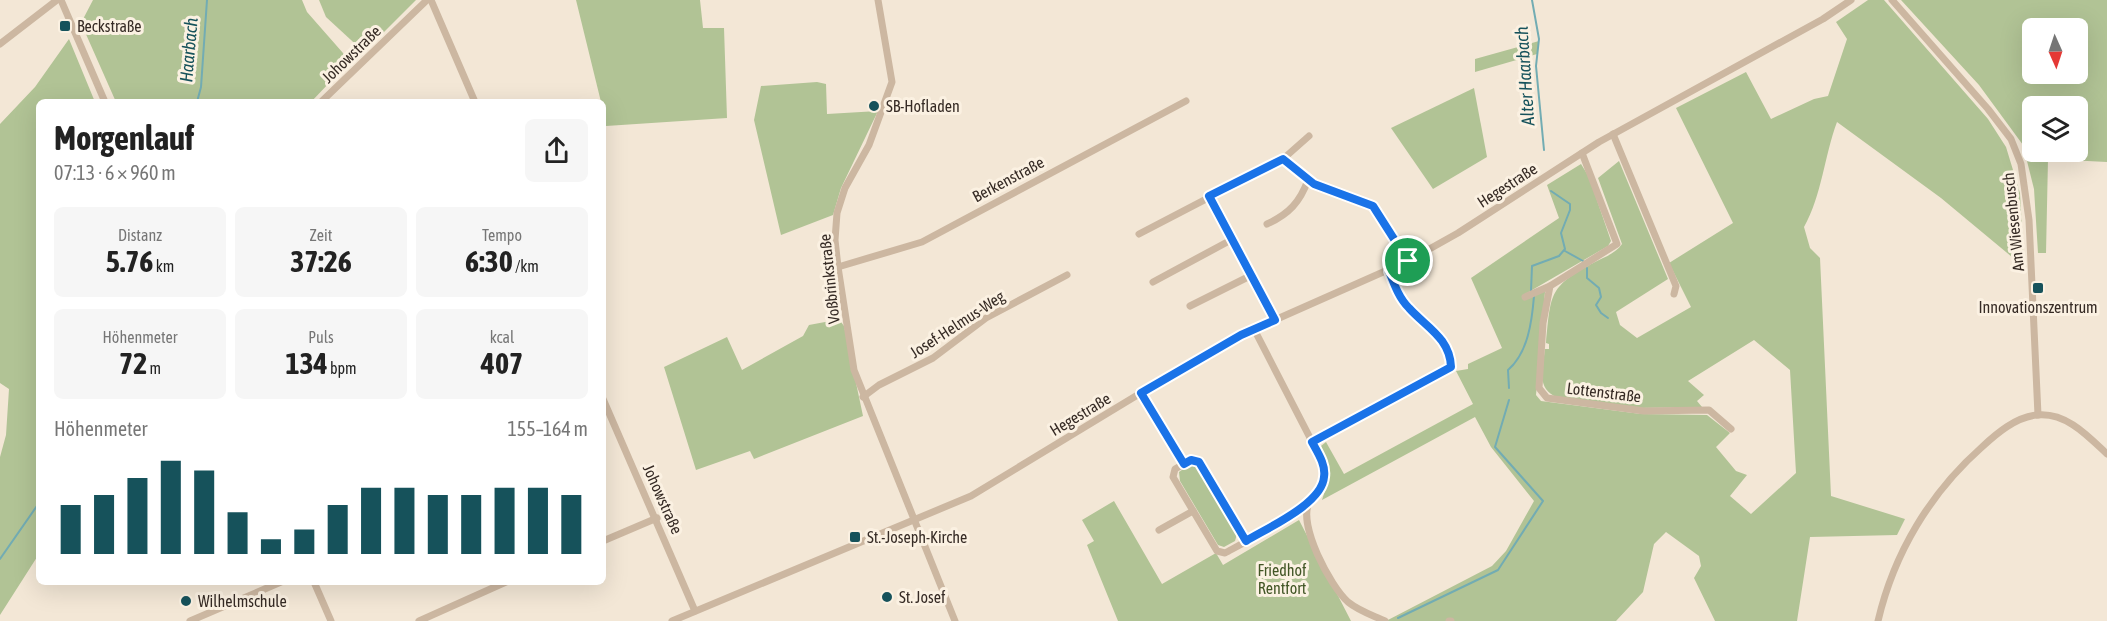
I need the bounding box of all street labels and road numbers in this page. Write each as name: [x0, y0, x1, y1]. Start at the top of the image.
street label: Johowstraße: [318, 22, 384, 86]
street label: Berkenstraße: [969, 153, 1047, 205]
street label: Hegestraße: [1474, 159, 1541, 212]
street label: Am Wiesenbusch: [1999, 172, 2027, 272]
street label: Voßbrinkstraße: [815, 233, 843, 325]
street label: Josef-Helmus-Weg: [906, 287, 1008, 362]
street label: Lottenstraße: [1566, 379, 1642, 405]
street label: Hegestraße: [1047, 389, 1114, 440]
street label: Johowstraße: [640, 461, 686, 537]

